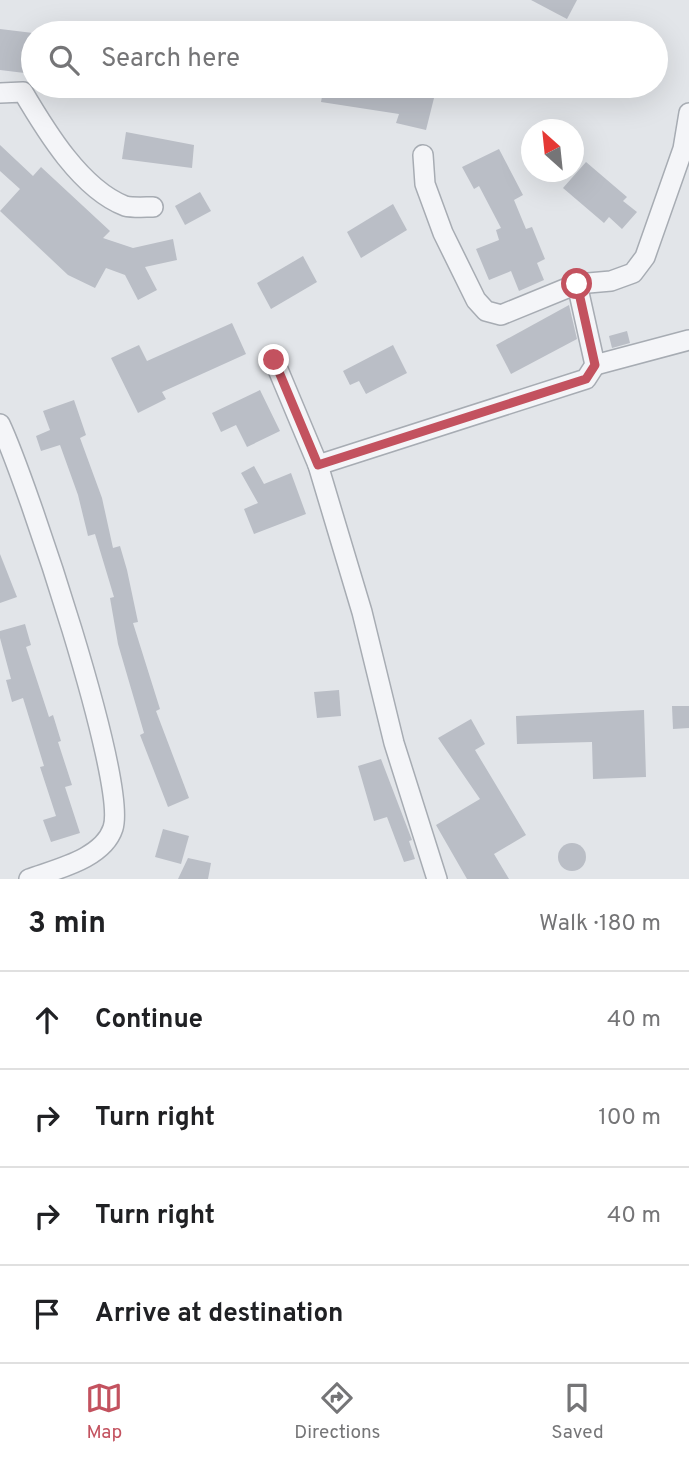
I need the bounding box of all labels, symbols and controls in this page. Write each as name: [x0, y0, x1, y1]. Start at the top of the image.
search box: [21, 21, 668, 98]
icon: search: [45, 41, 83, 79]
text: Search here: [101, 43, 240, 76]
north arrow: [521, 119, 584, 182]
route start: [561, 268, 592, 299]
route end: [258, 344, 289, 375]
text: 3 min: [28, 906, 106, 943]
text: Walk · 180 m: [539, 910, 661, 939]
icon: ahead: [28, 1001, 66, 1039]
text: Continue: [95, 1004, 203, 1037]
text: 40 m: [607, 1006, 661, 1035]
icon: right: [28, 1099, 66, 1137]
text: Turn right: [95, 1102, 215, 1135]
text: 100 m: [598, 1104, 661, 1133]
icon: right: [28, 1197, 66, 1235]
text: Turn right: [95, 1200, 215, 1233]
text: 40 m: [607, 1202, 661, 1231]
icon: arrive: [28, 1295, 66, 1333]
text: Arrive at destination: [95, 1298, 343, 1331]
tab: Map: [85, 1379, 123, 1445]
tab: Directions: [294, 1379, 381, 1445]
tab: Saved: [551, 1379, 604, 1445]

